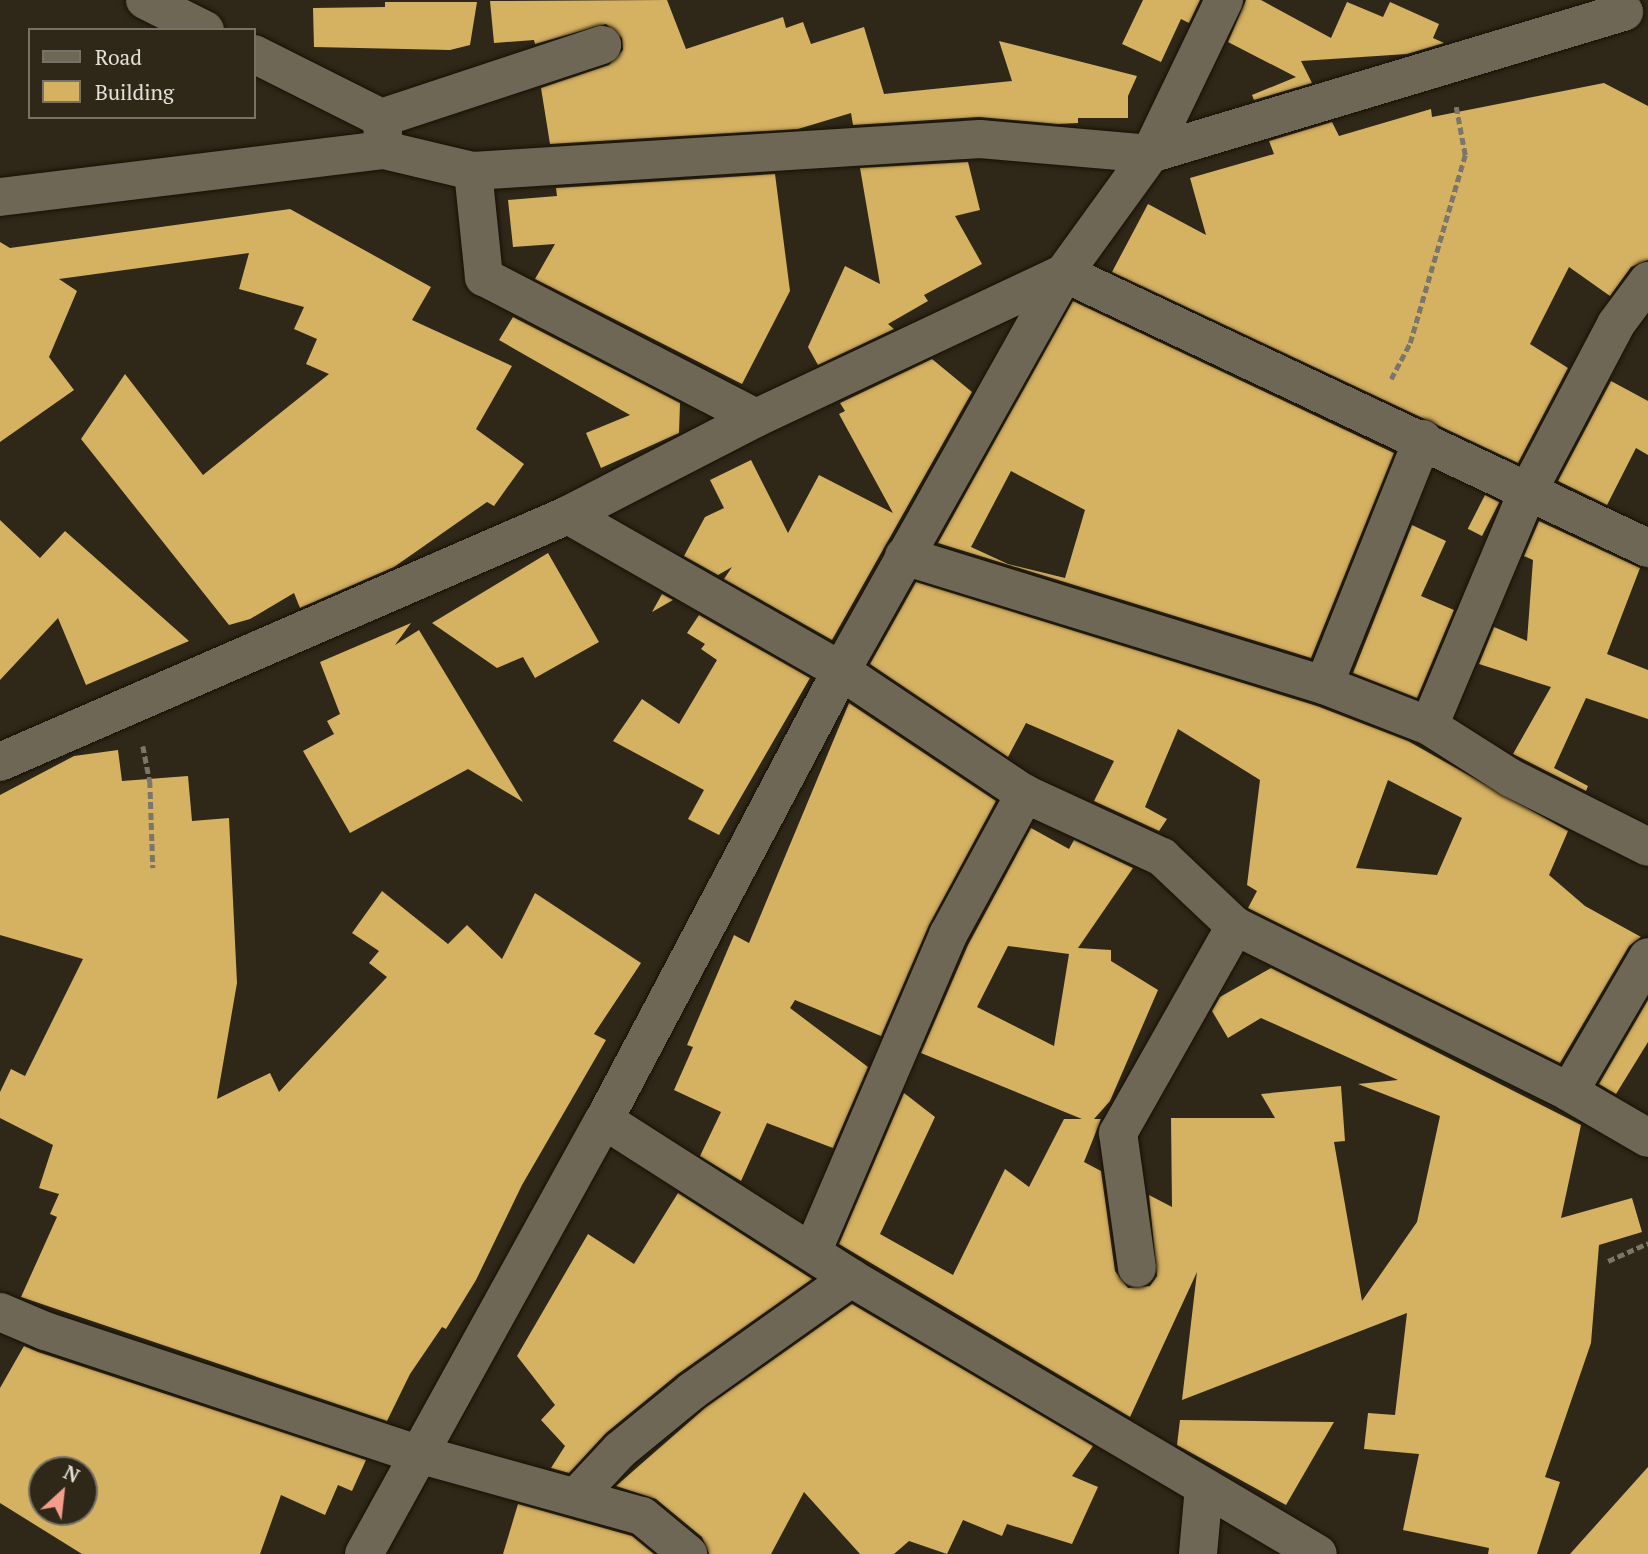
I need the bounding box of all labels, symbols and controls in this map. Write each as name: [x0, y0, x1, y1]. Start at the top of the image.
legend: [28, 28, 256, 119]
text: Road: [95, 43, 142, 71]
text: Building: [95, 78, 174, 106]
north arrow: [28, 1456, 98, 1526]
text: N: [60, 1459, 84, 1488]

